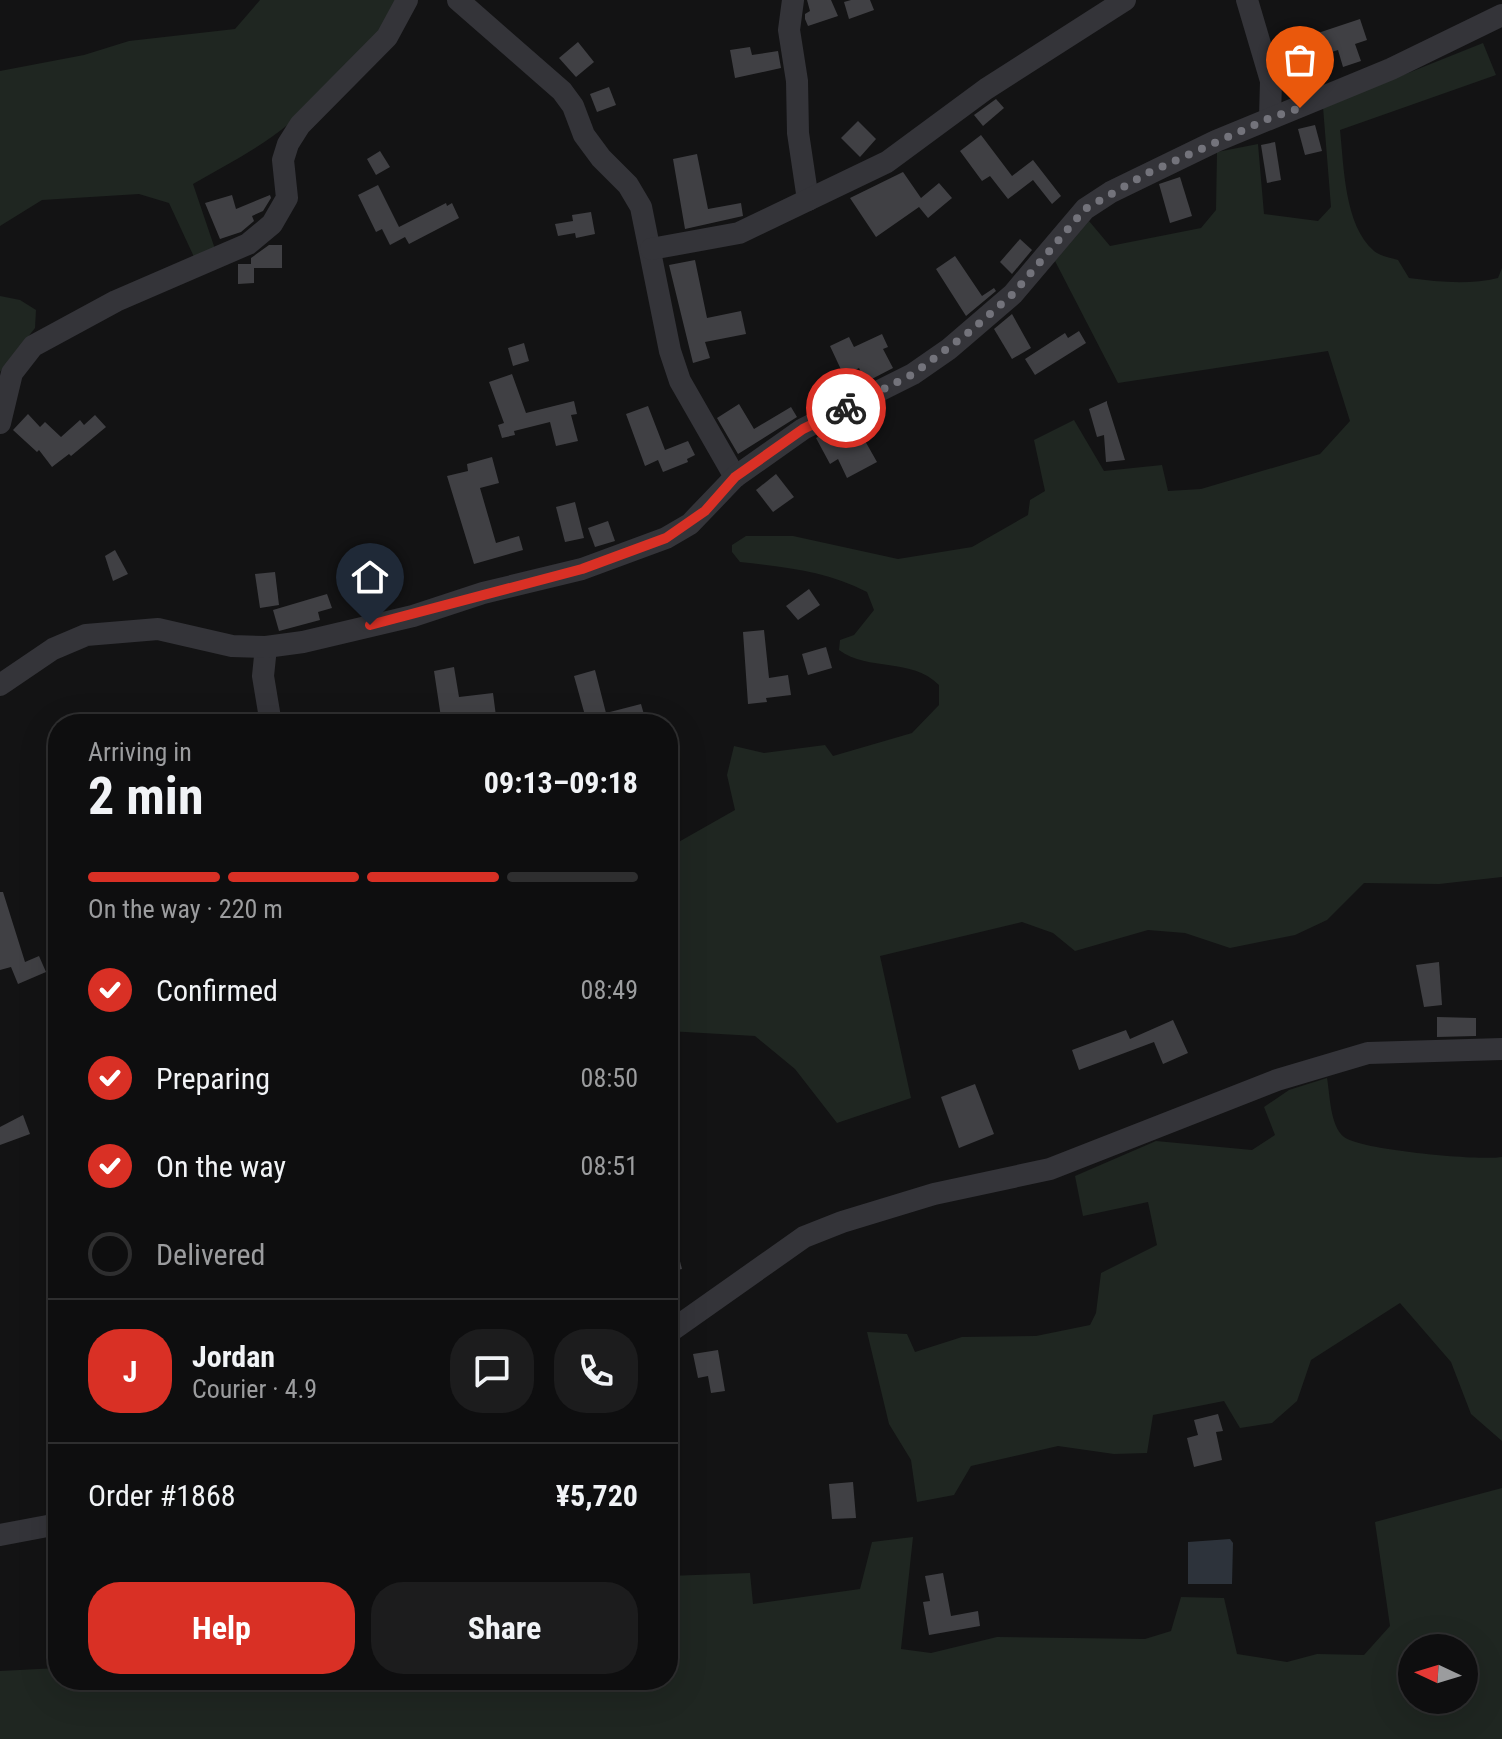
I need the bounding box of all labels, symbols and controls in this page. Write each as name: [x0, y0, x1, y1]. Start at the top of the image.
pin: [1266, 26, 1334, 108]
icon: bag: [1278, 38, 1322, 82]
courier: [806, 368, 886, 448]
icon: bike: [824, 386, 868, 430]
pin: [336, 543, 404, 625]
icon: home: [348, 555, 392, 599]
text: Arriving in: [88, 737, 192, 767]
text: 09:13–09:18: [484, 765, 638, 800]
text: 2 min: [88, 766, 204, 827]
text: On the way · 220 m: [88, 894, 283, 924]
icon: check: [88, 968, 132, 1012]
text: Confirmed: [156, 973, 278, 1008]
text: 08:49: [581, 975, 638, 1005]
icon: check: [88, 1056, 132, 1100]
text: Preparing: [156, 1061, 270, 1096]
text: 08:50: [581, 1063, 638, 1093]
icon: check: [88, 1144, 132, 1188]
text: On the way: [156, 1149, 286, 1184]
text: 08:51: [581, 1151, 638, 1181]
text: Delivered: [156, 1237, 265, 1272]
button: chat: [450, 1329, 534, 1413]
button: phone: [554, 1329, 638, 1413]
text: Jordan: [192, 1339, 275, 1374]
text: J: [123, 1354, 137, 1389]
text: Courier · 4.9: [192, 1374, 317, 1404]
text: Order #1868: [88, 1478, 236, 1513]
text: ¥5,720: [556, 1478, 638, 1513]
button: Help: [88, 1582, 355, 1674]
button: Share: [371, 1582, 638, 1674]
north arrow: [1398, 1634, 1478, 1714]
map controls: [1398, 1634, 1478, 1714]

